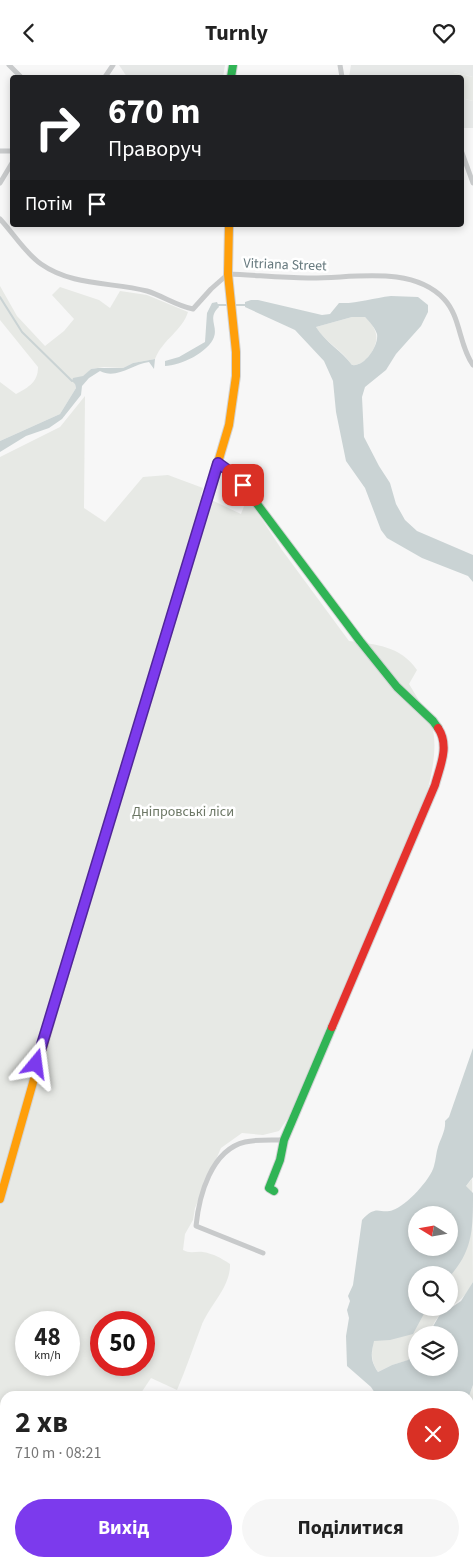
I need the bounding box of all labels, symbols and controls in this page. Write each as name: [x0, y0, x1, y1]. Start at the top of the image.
text: Turnly: [205, 17, 268, 49]
icon: back: [15, 19, 43, 47]
icon: heart: [430, 19, 458, 47]
text: 670 m: [108, 87, 200, 137]
icon: right: [25, 95, 90, 160]
text: Праворуч: [108, 133, 202, 165]
icon: arrive: [83, 190, 111, 218]
text: Потім: [25, 191, 73, 218]
street label: Vitriana Street: [243, 254, 327, 276]
pin: [222, 464, 264, 506]
icon: arrive: [229, 471, 257, 499]
park label: Дніпровські ліси: [132, 802, 234, 822]
position arrow: [9, 1037, 61, 1089]
north arrow: [408, 1206, 458, 1256]
map controls: [408, 1206, 458, 1376]
button: search: [408, 1266, 458, 1316]
speed limit sign: 50: [90, 1311, 155, 1376]
text: 48: [34, 1319, 61, 1355]
button: layers: [408, 1326, 458, 1376]
text: km/h: [34, 1347, 61, 1364]
text: 2 хв: [15, 1401, 68, 1444]
button: close: [407, 1408, 459, 1460]
text: 710 m · 08:21: [15, 1442, 102, 1464]
button: Вихід: [15, 1499, 232, 1557]
button: Поділитися: [242, 1499, 459, 1557]

